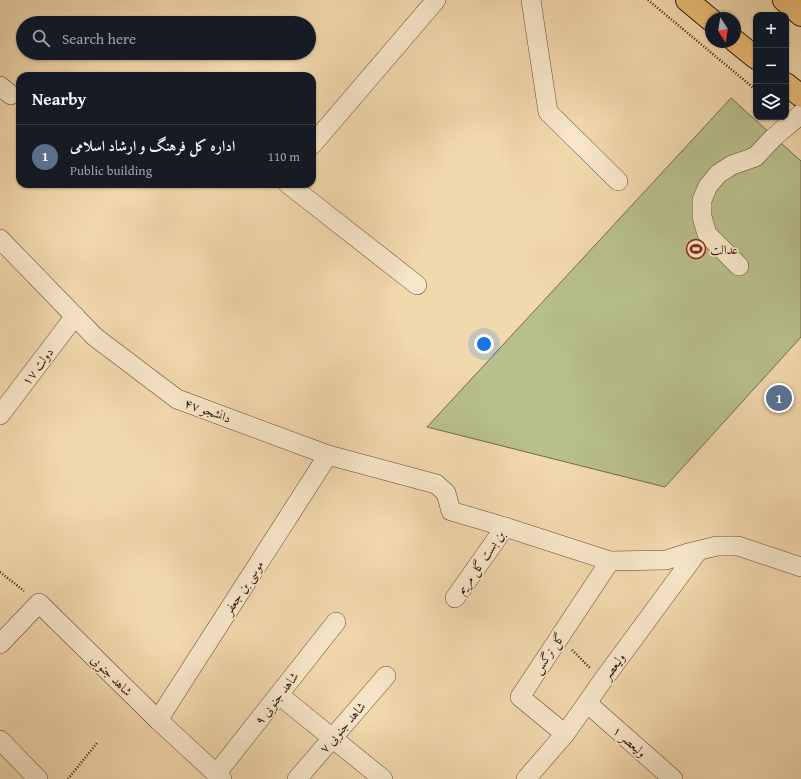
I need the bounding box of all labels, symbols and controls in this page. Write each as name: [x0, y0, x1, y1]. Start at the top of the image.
north arrow: [705, 12, 741, 48]
map controls: [753, 12, 789, 120]
button: +: [753, 12, 789, 48]
search box: [16, 16, 316, 60]
icon: search: [30, 27, 52, 49]
text: Search here: [62, 28, 136, 49]
button: −: [753, 48, 789, 84]
button: layers: [753, 84, 789, 120]
text: Nearby: [32, 86, 86, 111]
text: اداره کل فرهنگ و ارشاد اسلامی: [70, 135, 235, 156]
text: 1: [42, 147, 48, 166]
text: 110 m: [268, 147, 300, 166]
text: Public building: [70, 161, 152, 180]
sports icon: عدالت: [685, 238, 707, 260]
place label: عدالت: [710, 240, 738, 259]
your location: [474, 334, 494, 354]
street label: دولت ۱۷: [17, 343, 58, 389]
pin: 1: [766, 383, 792, 413]
street label: دانشجو ۴۷: [182, 393, 234, 428]
street label: بن بست گل مریم: [451, 526, 511, 599]
street label: موسی بن جعفر: [218, 556, 268, 620]
street label: گل نرگس: [528, 629, 569, 678]
street label: ولیعصر: [596, 649, 630, 685]
street label: شاهد جنوبی: [87, 650, 137, 700]
street label: شاهد جنوبی ۹: [250, 668, 303, 729]
street label: شاهد جنوبی ۷: [315, 698, 370, 757]
street label: ولیعصر ۱: [608, 721, 651, 762]

